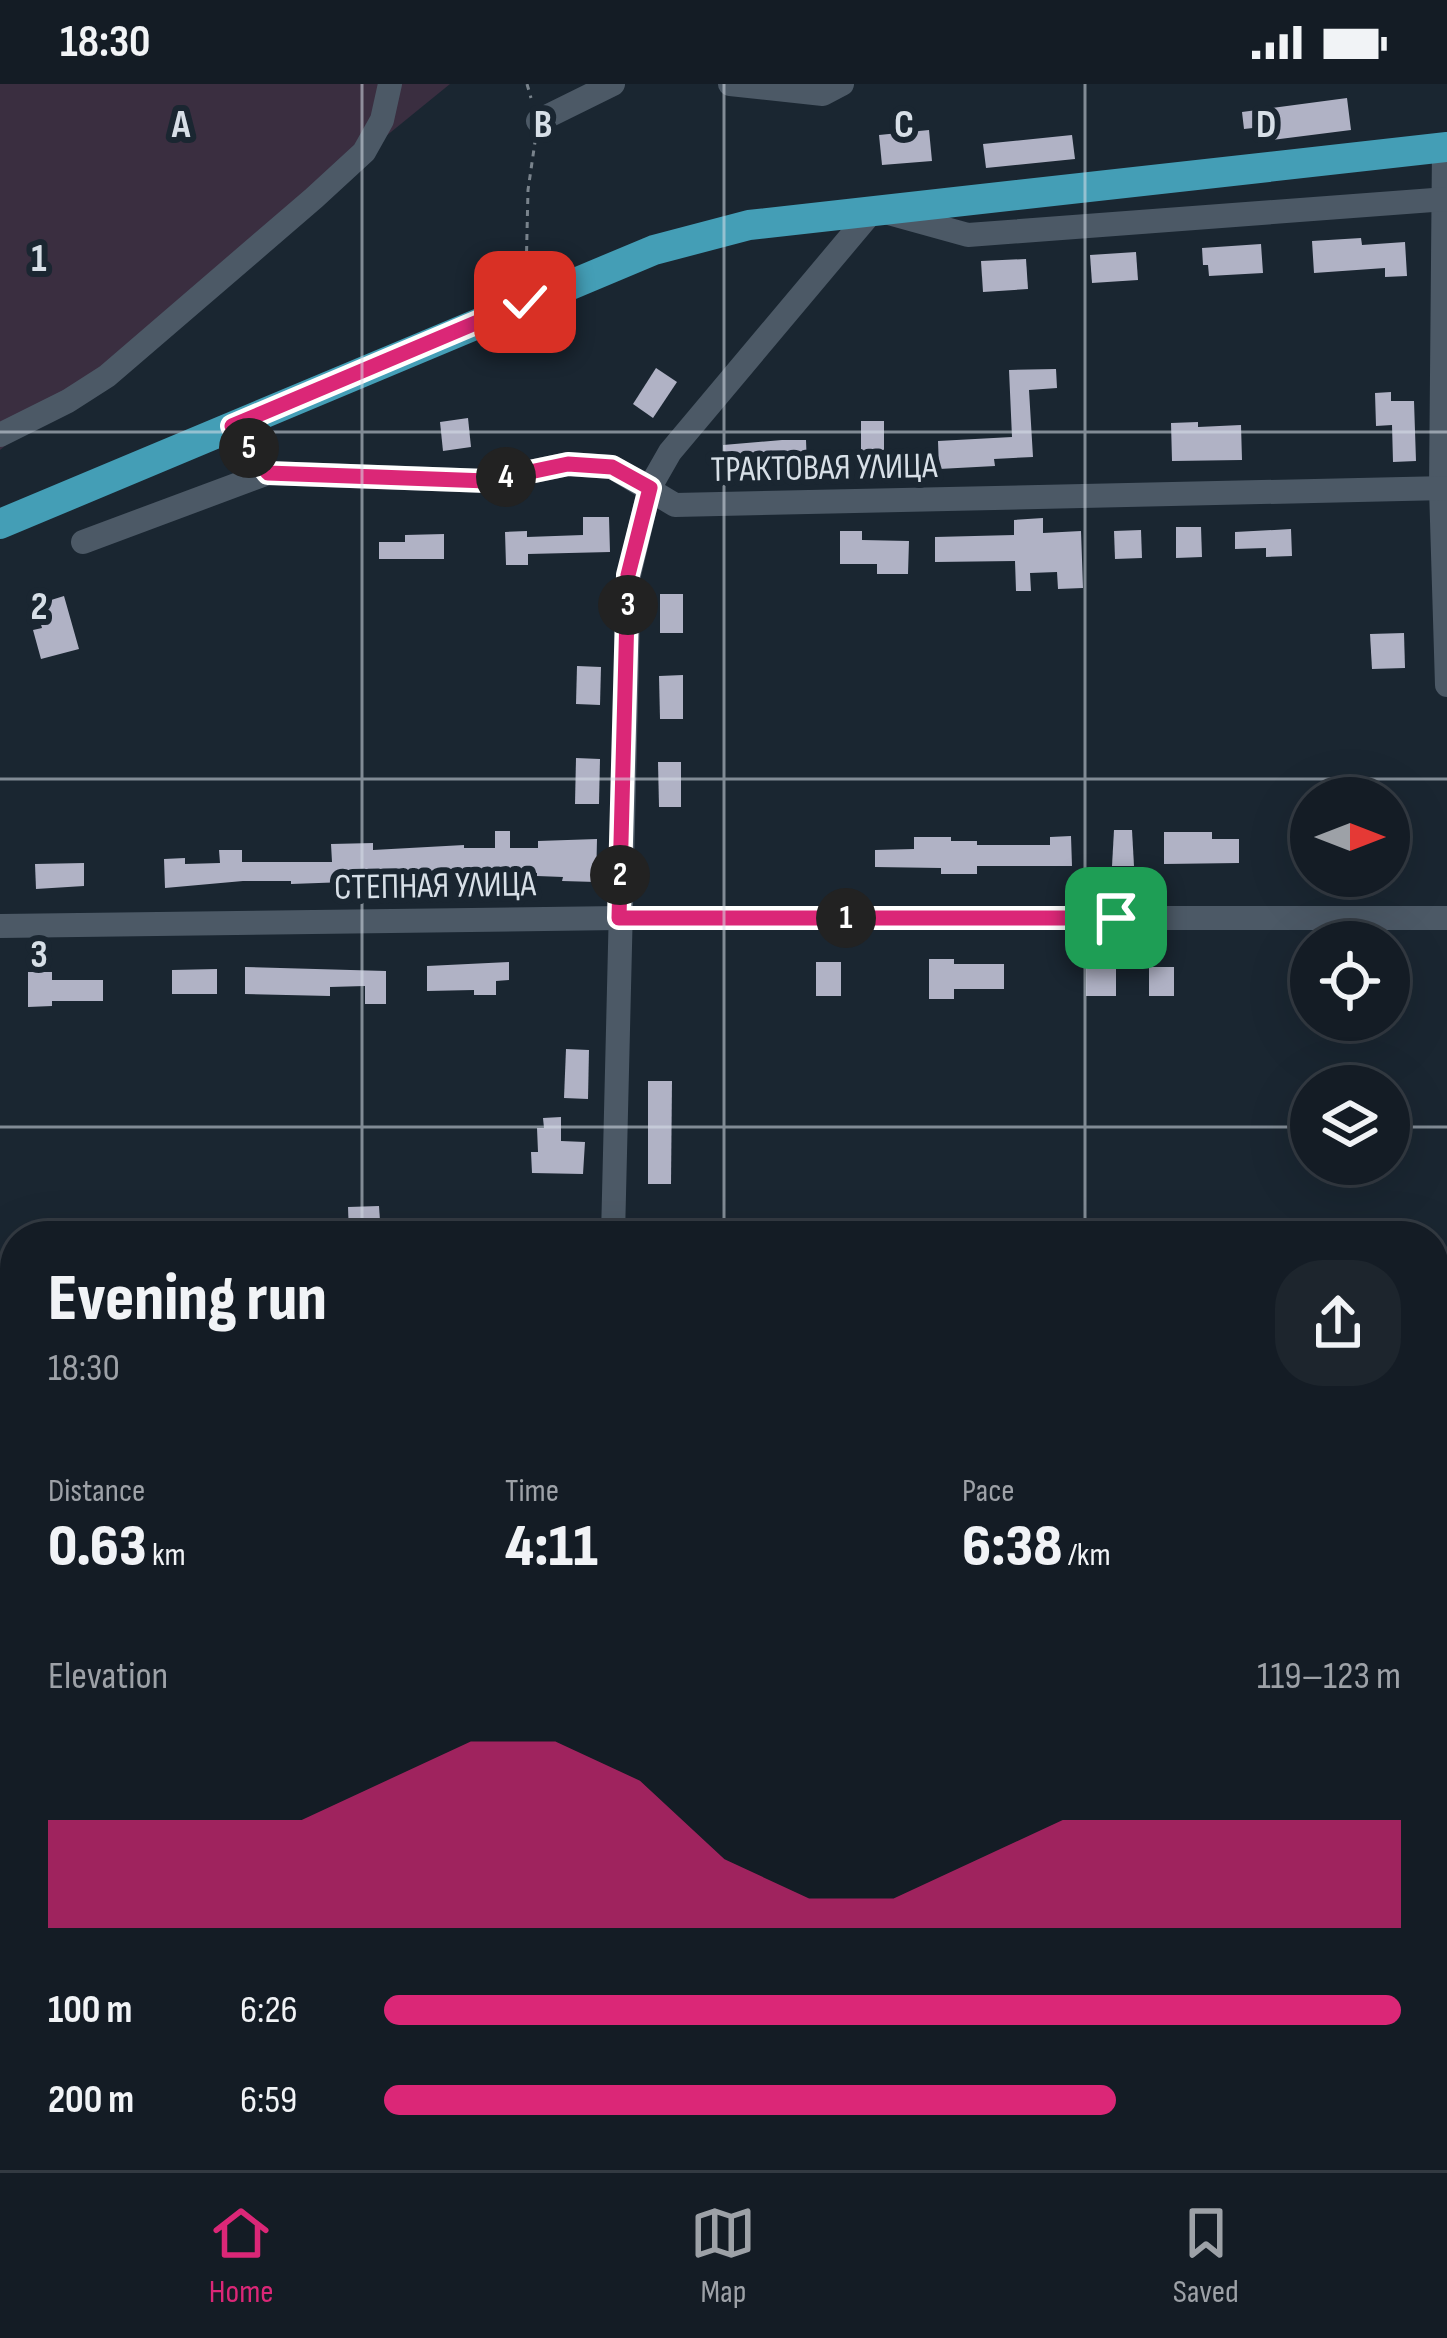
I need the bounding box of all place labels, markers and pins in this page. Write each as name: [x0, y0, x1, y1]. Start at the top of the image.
pin: [474, 251, 576, 353]
pin: 5: [219, 418, 279, 478]
pin: 4: [476, 447, 536, 507]
pin: 3: [598, 575, 658, 635]
pin: 2: [590, 845, 650, 905]
pin: [1065, 867, 1167, 969]
pin: 1: [816, 888, 876, 948]

